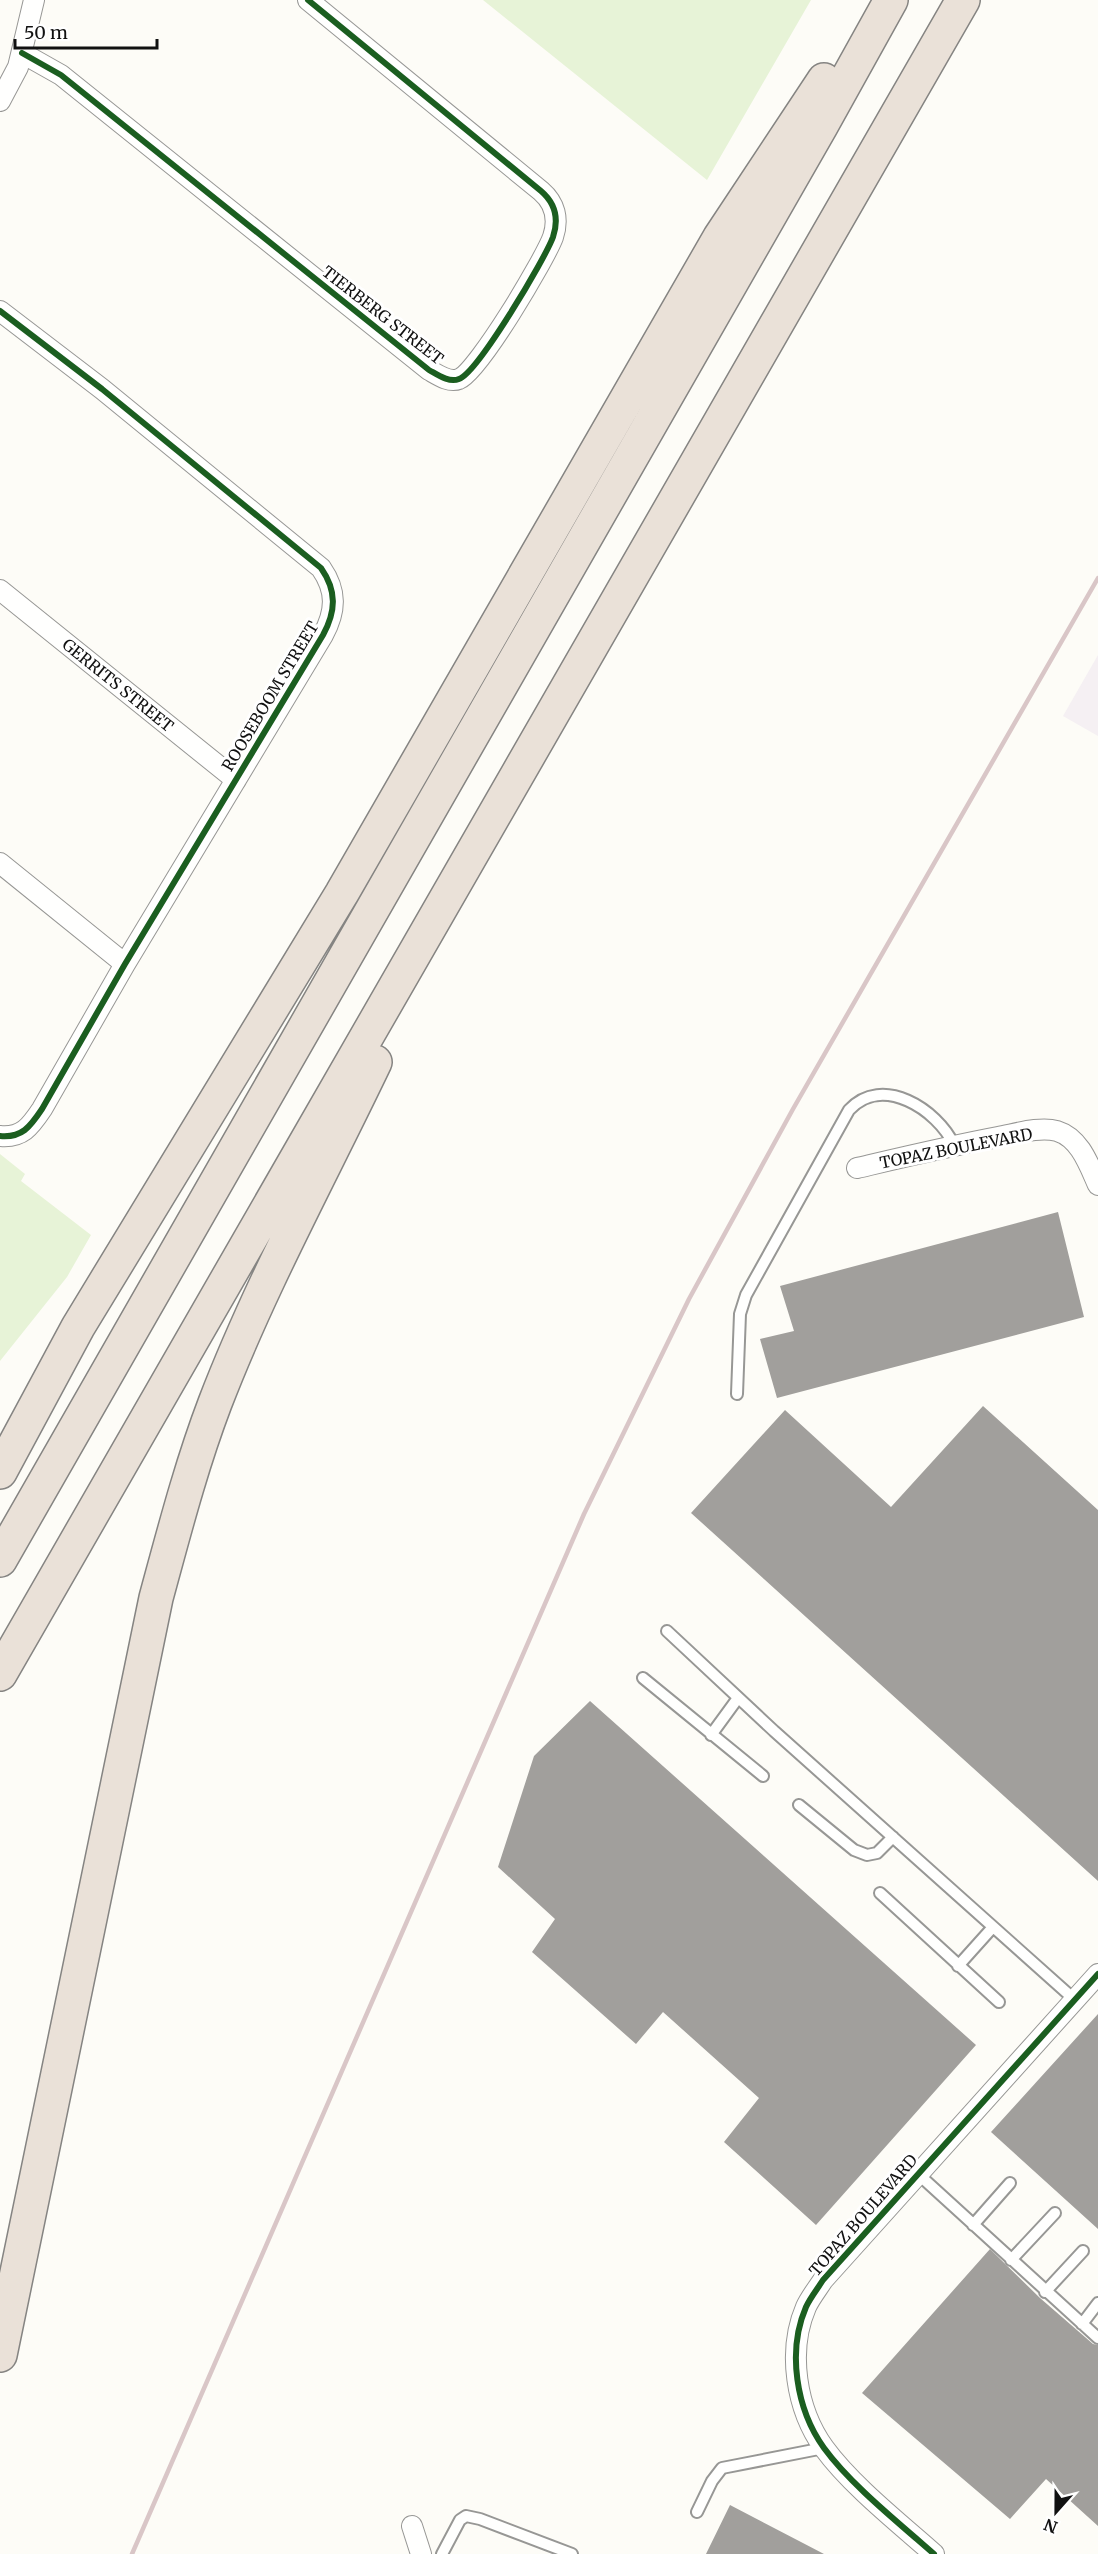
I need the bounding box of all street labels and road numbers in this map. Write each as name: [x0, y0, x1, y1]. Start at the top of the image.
street label: TIERBERG STREET: [318, 261, 448, 369]
street label: ROOSEBOOM STREET: [217, 618, 323, 774]
street label: GERRITS STREET: [58, 634, 178, 736]
street label: TOPAZ BOULEVARD: [878, 1123, 1034, 1173]
street label: TOPAZ BOULEVARD: [805, 2150, 921, 2280]

